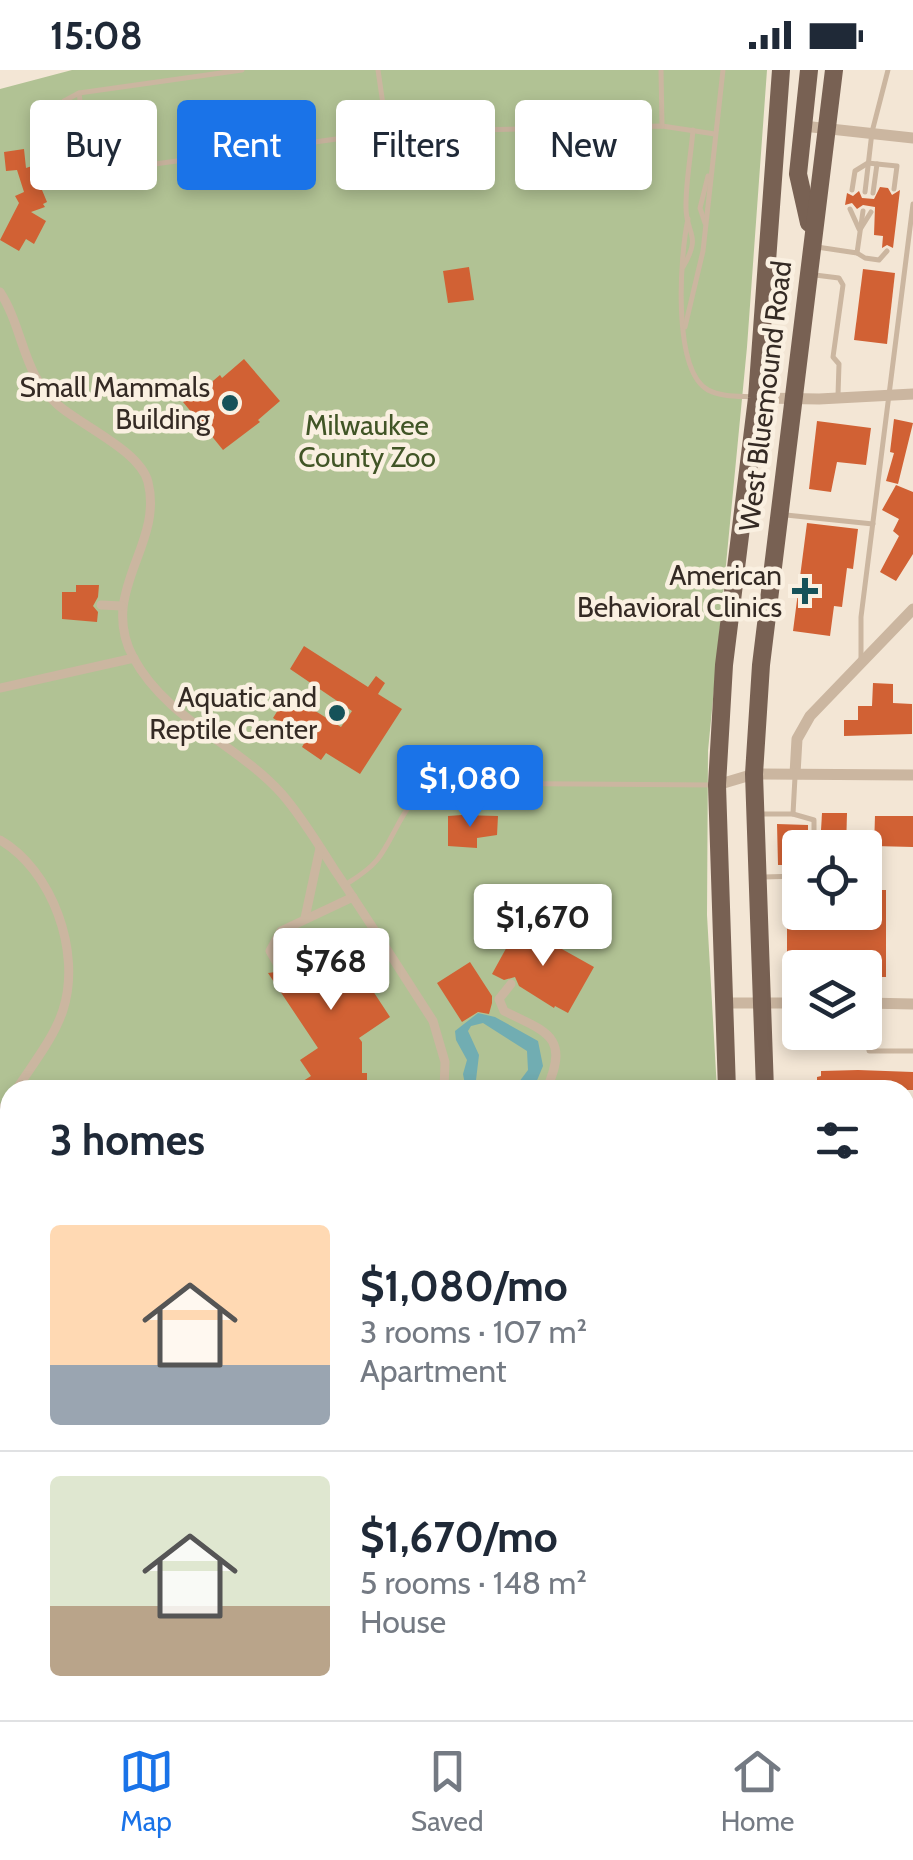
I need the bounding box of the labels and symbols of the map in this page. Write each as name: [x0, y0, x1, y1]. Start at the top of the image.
street label: West Bluemound Road: [732, 259, 798, 533]
place label: Small Mammals Building: [20, 370, 211, 436]
marker: Small Mammals Building: [219, 392, 241, 414]
park label: Milwaukee County Zoo: [298, 408, 436, 474]
place label: American Behavioral Clinics: [577, 558, 782, 624]
marker: American Behavioral Clinics: [792, 578, 818, 604]
place label: Aquatic and Reptile Center: [149, 680, 317, 746]
marker: Aquatic and Reptile Center: [326, 702, 348, 724]
pin: $1,080: [389, 745, 551, 830]
pin: $1,670: [462, 884, 624, 969]
pin: $768: [272, 928, 390, 1013]

